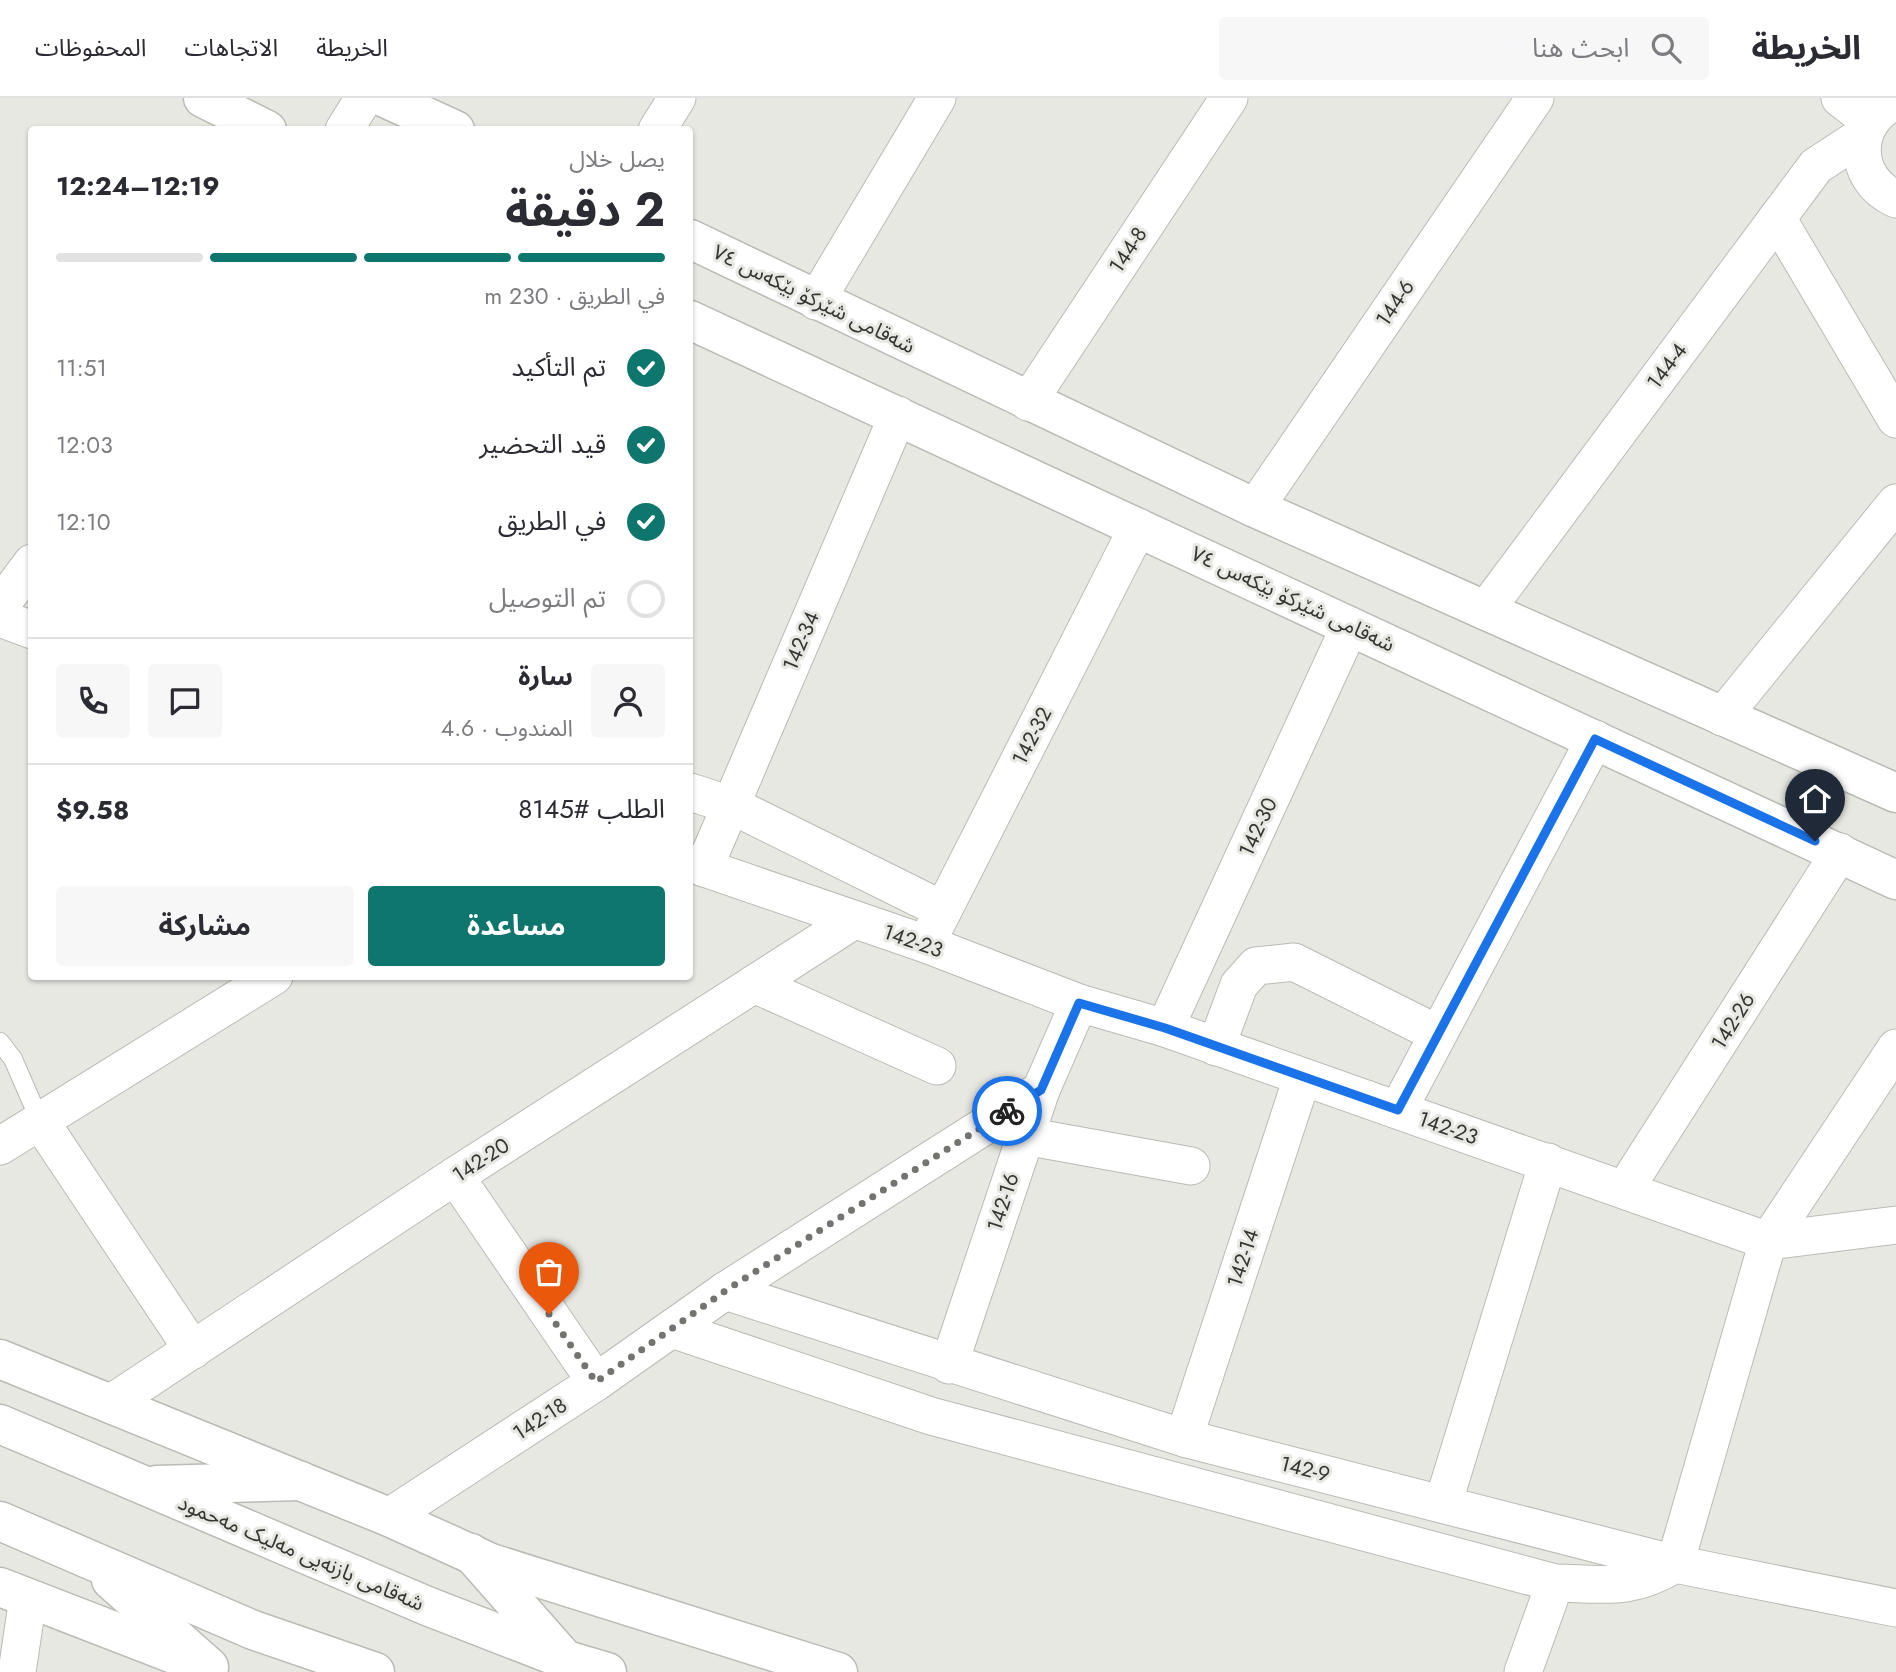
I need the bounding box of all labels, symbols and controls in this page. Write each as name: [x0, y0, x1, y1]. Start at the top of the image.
search box: [1219, 17, 1709, 80]
text: الخريطة: [1751, 24, 1861, 71]
text: ابحث هنا: [1532, 29, 1629, 67]
icon: search: [1647, 29, 1685, 67]
text: المحفوظات: [35, 30, 146, 65]
text: الاتجاهات: [184, 30, 278, 65]
text: الخريطة: [316, 30, 388, 65]
text: يصل خلال: [569, 142, 665, 176]
text: 12:19–12:24: [56, 167, 220, 205]
text: 2 دقيقة: [505, 177, 665, 243]
street label: 144-8: [1102, 221, 1154, 279]
street label: شەقامی شێرکۆ بێکەس ٧٤: [708, 237, 920, 361]
street label: 144-6: [1368, 274, 1422, 332]
text: في الطريق · 230 m: [484, 279, 665, 313]
street label: 144-4: [1640, 337, 1694, 395]
text: تم التأكيد: [511, 348, 606, 386]
icon: check: [627, 349, 665, 387]
text: 11:51: [56, 351, 107, 385]
text: قيد التحضير: [479, 425, 606, 463]
icon: check: [627, 426, 665, 464]
text: 12:03: [56, 428, 113, 462]
text: في الطريق: [498, 502, 606, 540]
icon: check: [627, 503, 665, 541]
text: 12:10: [56, 505, 111, 539]
street label: شەقامی شێرکۆ بێکەس ٧٤: [1186, 539, 1400, 659]
text: تم التوصيل: [489, 579, 606, 617]
street label: 142-34: [775, 607, 827, 675]
text: سارة: [518, 657, 573, 695]
button: phone: [56, 664, 130, 738]
button: chat: [148, 664, 222, 738]
button: person: [591, 664, 665, 738]
street label: 142-32: [1005, 702, 1059, 770]
text: المندوب · 4.6: [441, 711, 573, 745]
pin: [1785, 769, 1845, 841]
icon: home: [1796, 780, 1834, 818]
text: الطلب #8145: [518, 790, 665, 828]
text: $9.58: [56, 791, 129, 829]
street label: 142-30: [1231, 793, 1285, 861]
button: مشاركة: [56, 886, 354, 966]
button: مساعدة: [368, 886, 665, 966]
street label: 142-23: [879, 917, 947, 965]
street label: 142-26: [1704, 987, 1762, 1055]
courier: [972, 1076, 1042, 1146]
icon: bike: [988, 1092, 1026, 1130]
street label: 142-23: [1414, 1104, 1482, 1152]
street label: 142-20: [447, 1130, 515, 1190]
street label: 142-16: [980, 1169, 1026, 1235]
street label: 142-14: [1220, 1225, 1266, 1291]
pin: [519, 1242, 579, 1314]
icon: bag: [530, 1253, 568, 1291]
street label: 142-18: [507, 1390, 573, 1448]
street label: 142-9: [1277, 1448, 1333, 1490]
street label: شەقامی بازنەیی مەلیک مەحمود: [173, 1487, 429, 1619]

